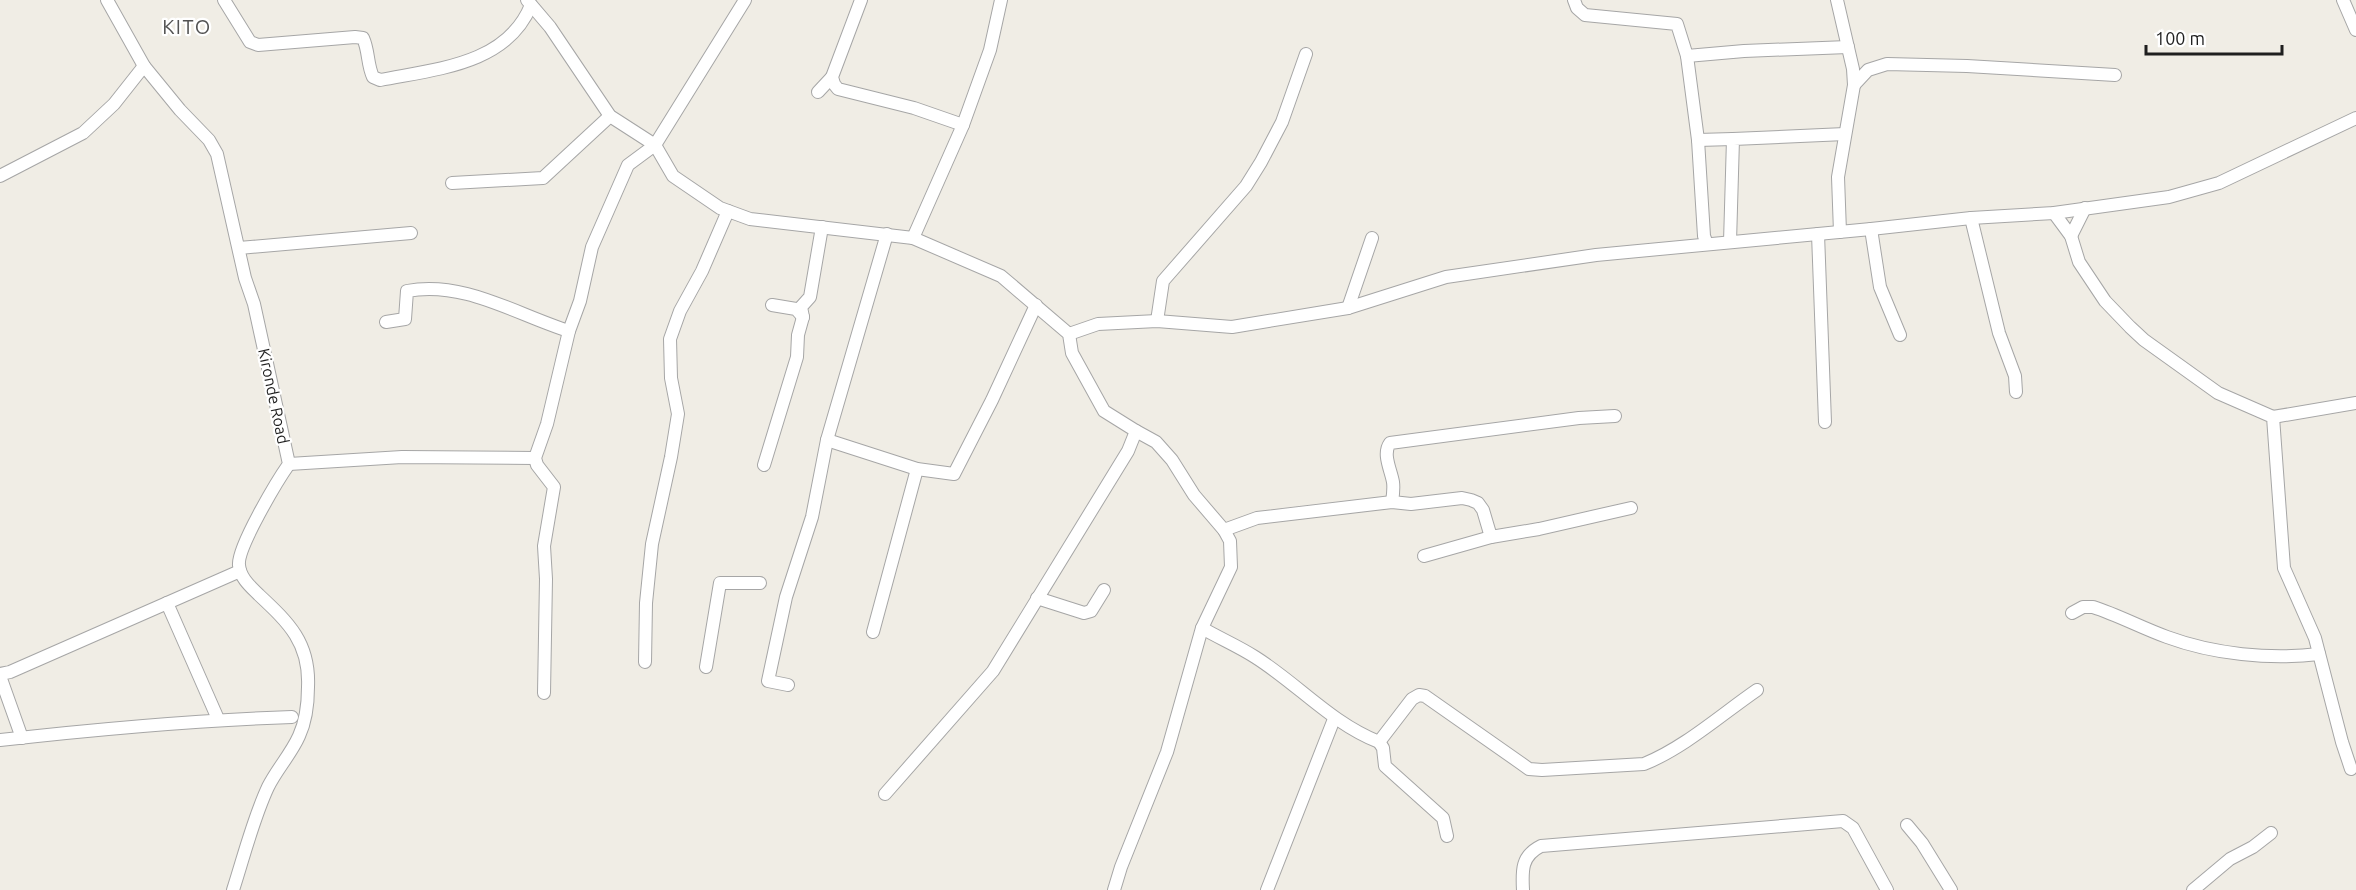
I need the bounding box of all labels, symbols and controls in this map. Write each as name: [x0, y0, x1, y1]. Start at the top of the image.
district label: KITO: [162, 15, 212, 38]
scale bar: [2146, 18, 2282, 56]
text: 100 m: [2155, 28, 2205, 48]
street label: Kironde Road: [255, 347, 293, 445]

